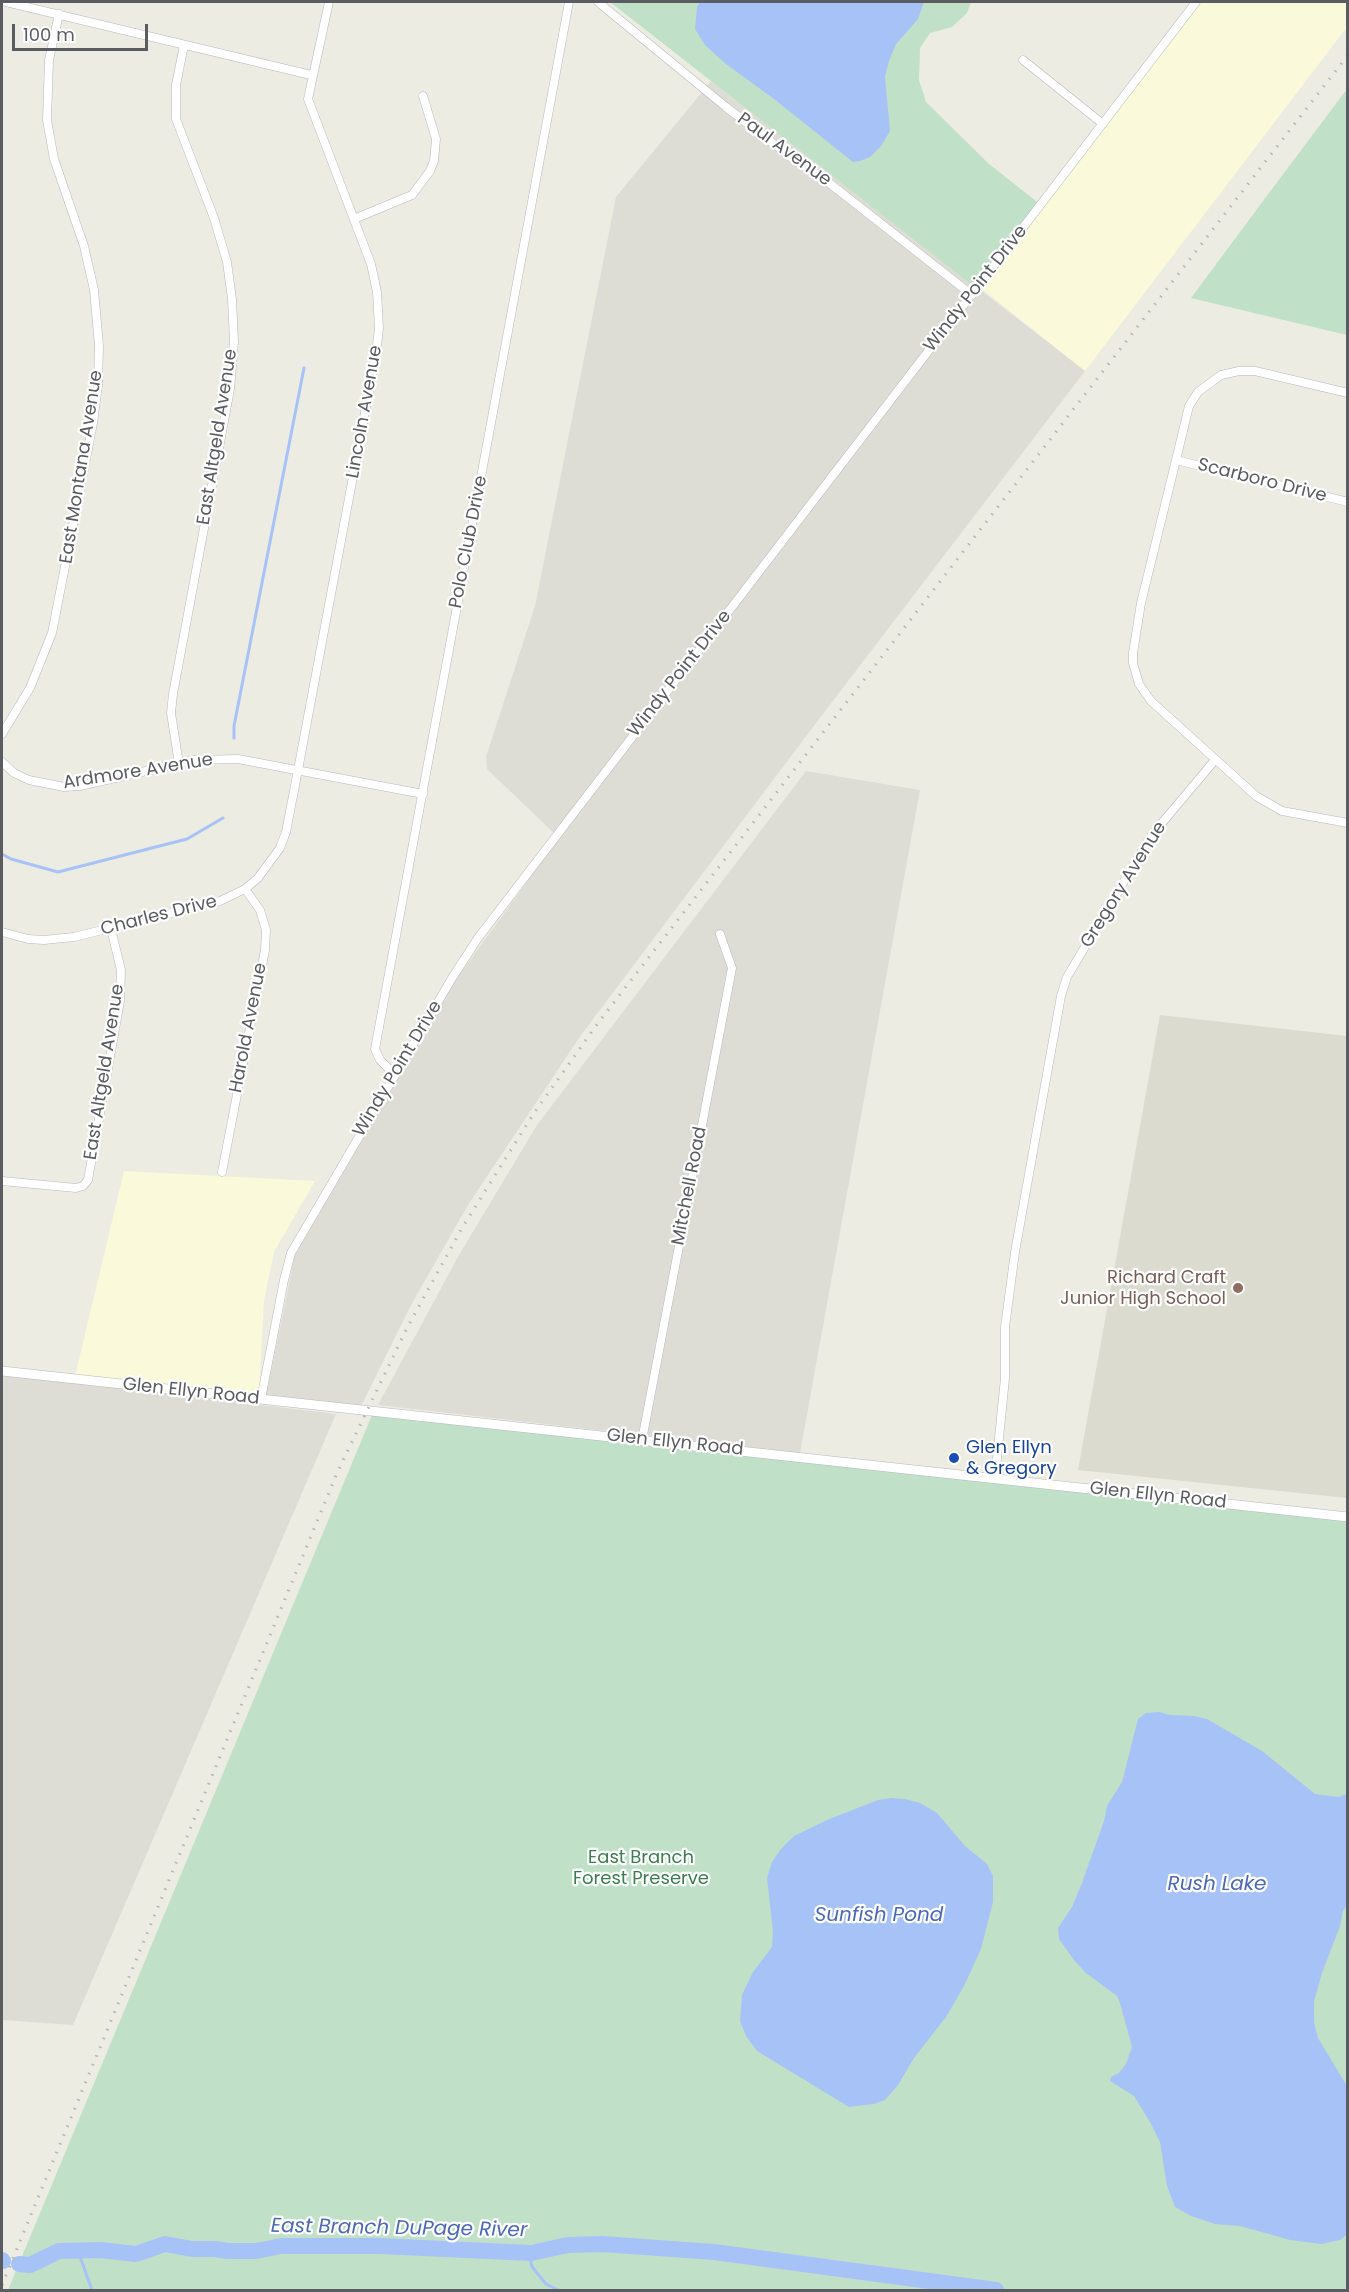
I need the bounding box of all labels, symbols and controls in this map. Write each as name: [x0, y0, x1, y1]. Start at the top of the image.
scale bar: [15, 12, 152, 50]
text: 100 m: [23, 22, 75, 47]
street label: Paul Avenue: [733, 109, 835, 191]
street label: Windy Point Drive: [920, 221, 1032, 357]
street label: Lincoln Avenue: [343, 344, 387, 480]
street label: East Altgeld Avenue: [193, 348, 243, 526]
street label: East Montana Avenue: [56, 369, 108, 565]
street label: Scarboro Drive: [1195, 455, 1329, 507]
street label: Polo Club Drive: [446, 474, 492, 610]
street label: Windy Point Drive: [624, 606, 736, 742]
street label: Ardmore Avenue: [62, 749, 214, 795]
street label: Gregory Avenue: [1076, 818, 1172, 952]
street label: Charles Drive: [99, 891, 219, 941]
street label: Harold Avenue: [226, 961, 272, 1095]
street label: East Altgeld Avenue: [80, 983, 130, 1161]
street label: Windy Point Drive: [349, 997, 447, 1141]
street label: Mitchell Road: [668, 1125, 712, 1247]
place label: Richard Craft Junior High School: [1060, 1267, 1226, 1310]
marker: Richard Craft Junior High School: [1231, 1281, 1245, 1295]
street label: Glen Ellyn Road: [122, 1374, 260, 1410]
street label: Glen Ellyn Road: [606, 1425, 744, 1461]
place label: Glen Ellyn & Gregory: [966, 1437, 1057, 1480]
marker: Glen Ellyn & Gregory: [947, 1451, 961, 1465]
street label: Glen Ellyn Road: [1089, 1478, 1227, 1514]
park label: East Branch Forest Preserve: [573, 1847, 709, 1890]
water label: Rush Lake: [1167, 1873, 1267, 1897]
water label: Sunfish Pond: [815, 1904, 943, 1928]
water label: East Branch DuPage River: [271, 2215, 527, 2243]

